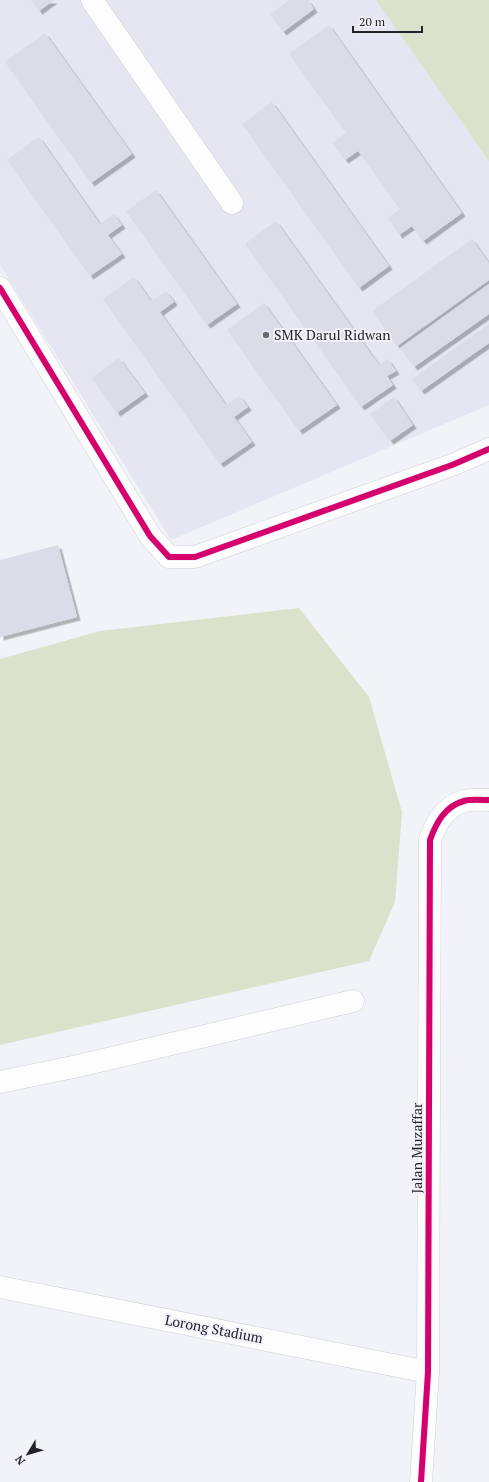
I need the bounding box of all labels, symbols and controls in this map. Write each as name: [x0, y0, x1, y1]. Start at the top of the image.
scale bar: [353, 8, 422, 34]
text: 20 m: [359, 14, 386, 29]
place label: SMK Darul Ridwan: [274, 325, 391, 344]
marker: SMK Darul Ridwan: [261, 330, 271, 340]
street label: Jalan Muzaffar: [407, 1102, 426, 1193]
street label: Lorong Stadium: [163, 1310, 265, 1347]
north arrow: [8, 1434, 48, 1474]
text: N: [12, 1452, 28, 1468]

